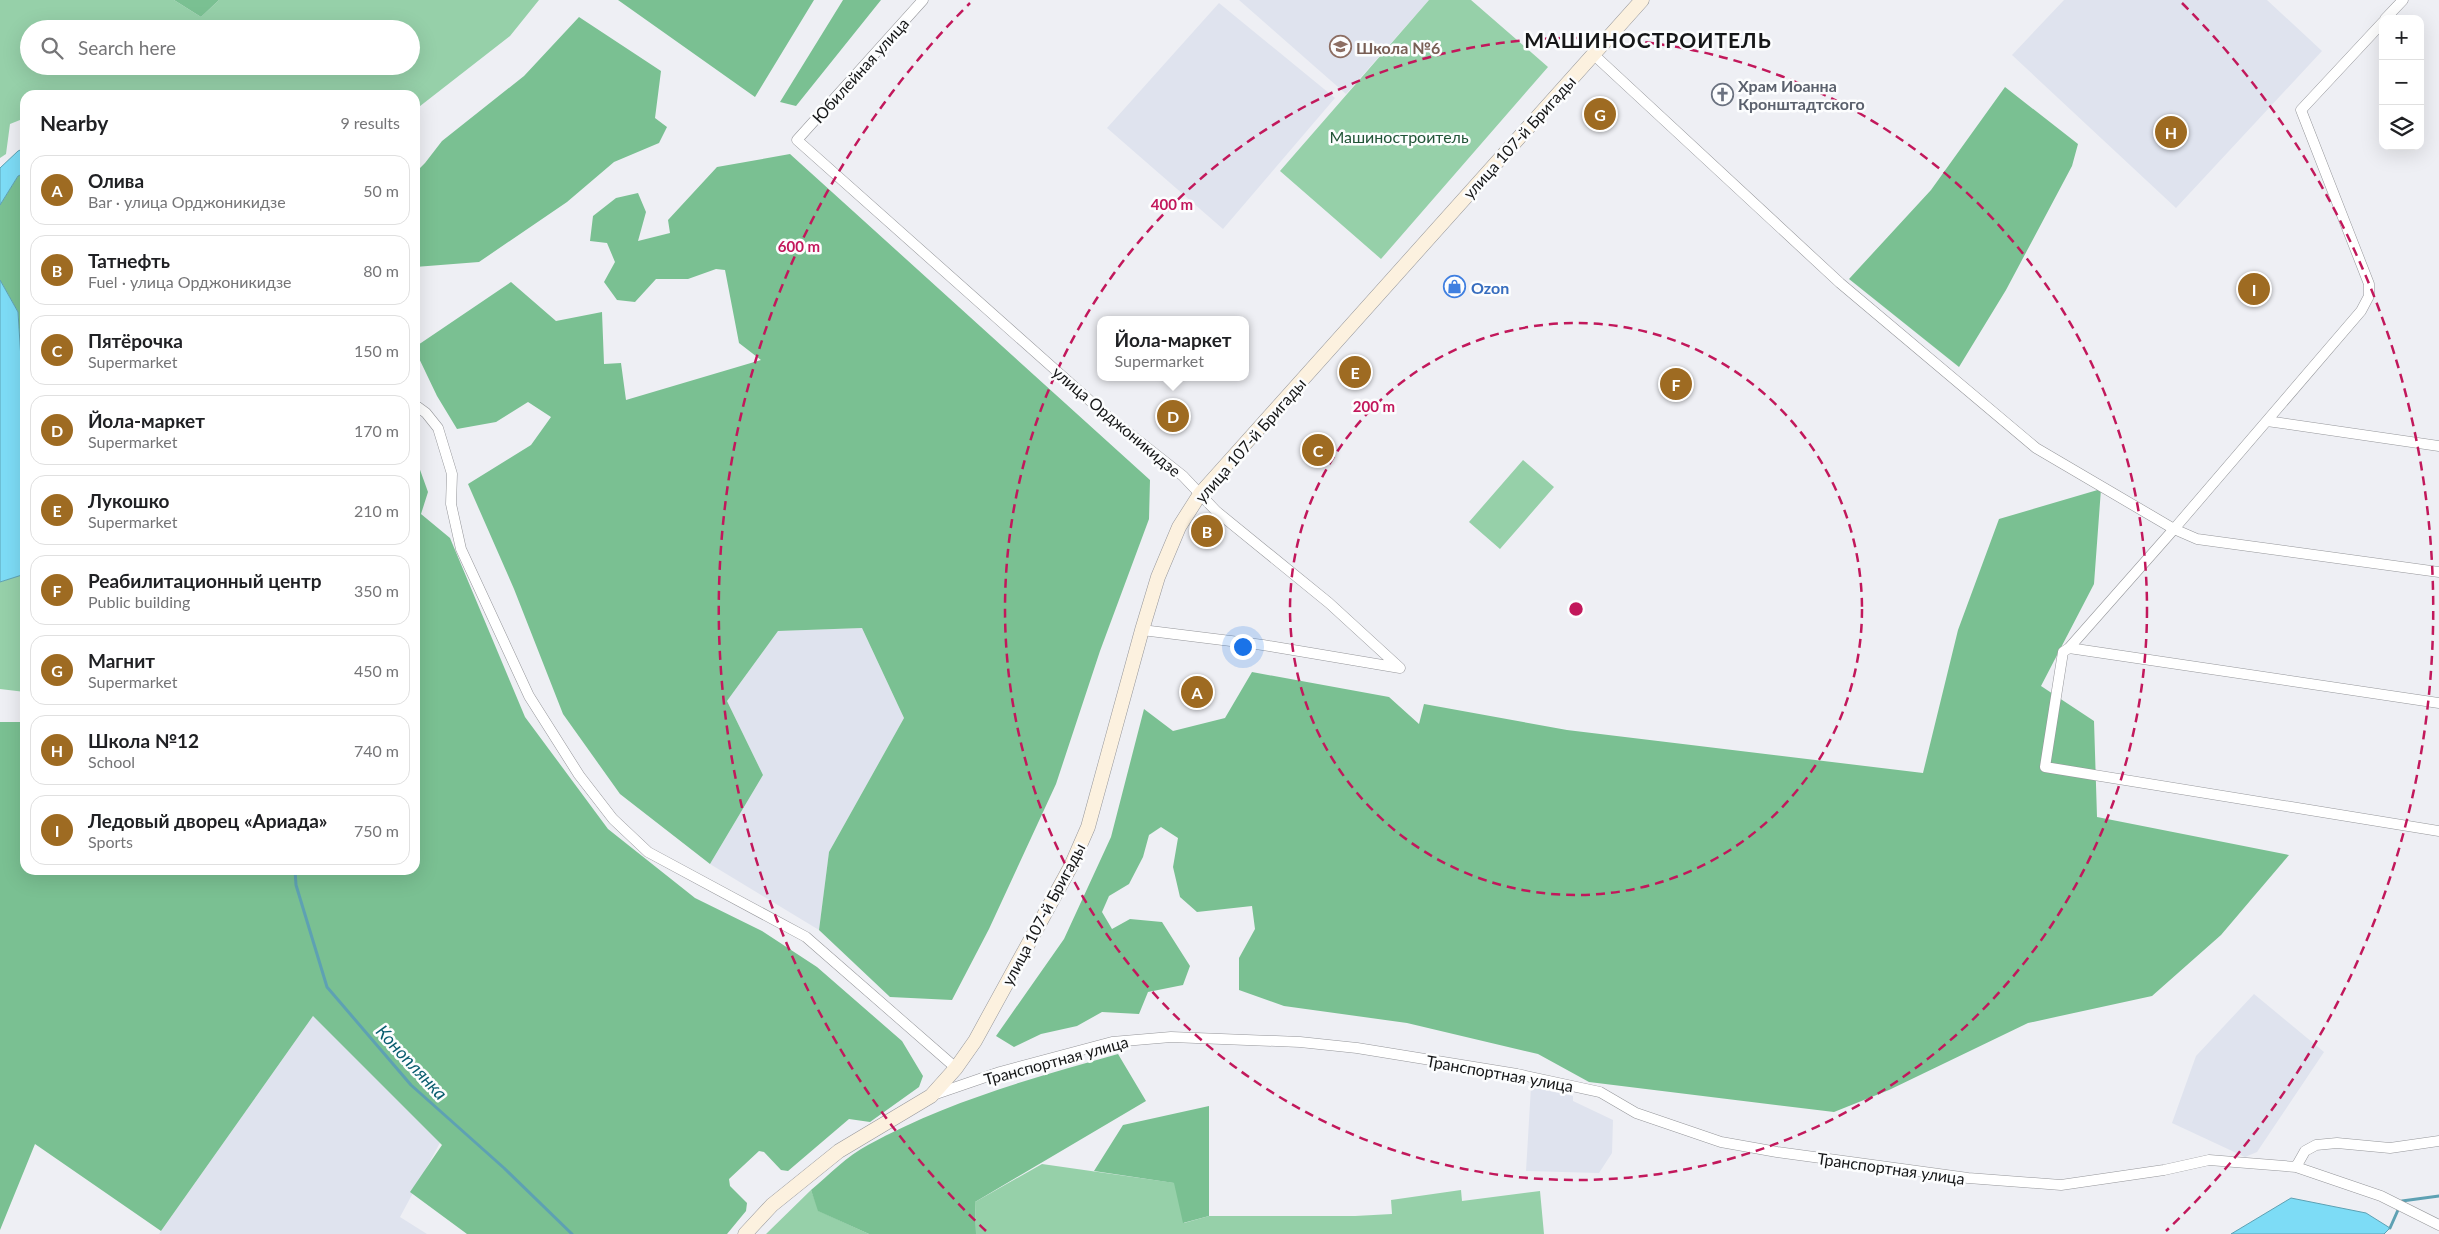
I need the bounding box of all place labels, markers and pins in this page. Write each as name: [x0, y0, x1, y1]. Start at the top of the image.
school or university icon: Школа №6: [1328, 35, 1352, 59]
place label: Школа №6: [1356, 38, 1440, 57]
place label: Храм Иоанна Кронштадтского: [1738, 76, 1865, 113]
church icon: Храм Иоанна Кронштадтского: [1710, 82, 1734, 106]
pin: G: [1584, 95, 1616, 133]
pin: H: [2155, 113, 2187, 151]
pin: I: [2238, 270, 2270, 308]
shop icon: Ozon: [1443, 275, 1467, 299]
place label: Ozon: [1471, 278, 1509, 297]
pin: E: [1339, 353, 1371, 391]
pin: F: [1660, 365, 1692, 403]
pin: D: [1157, 397, 1189, 435]
pin: C: [1302, 431, 1334, 469]
pin: B: [1191, 512, 1223, 550]
centre of rings: [1567, 600, 1585, 618]
pin: A: [1181, 673, 1213, 711]

